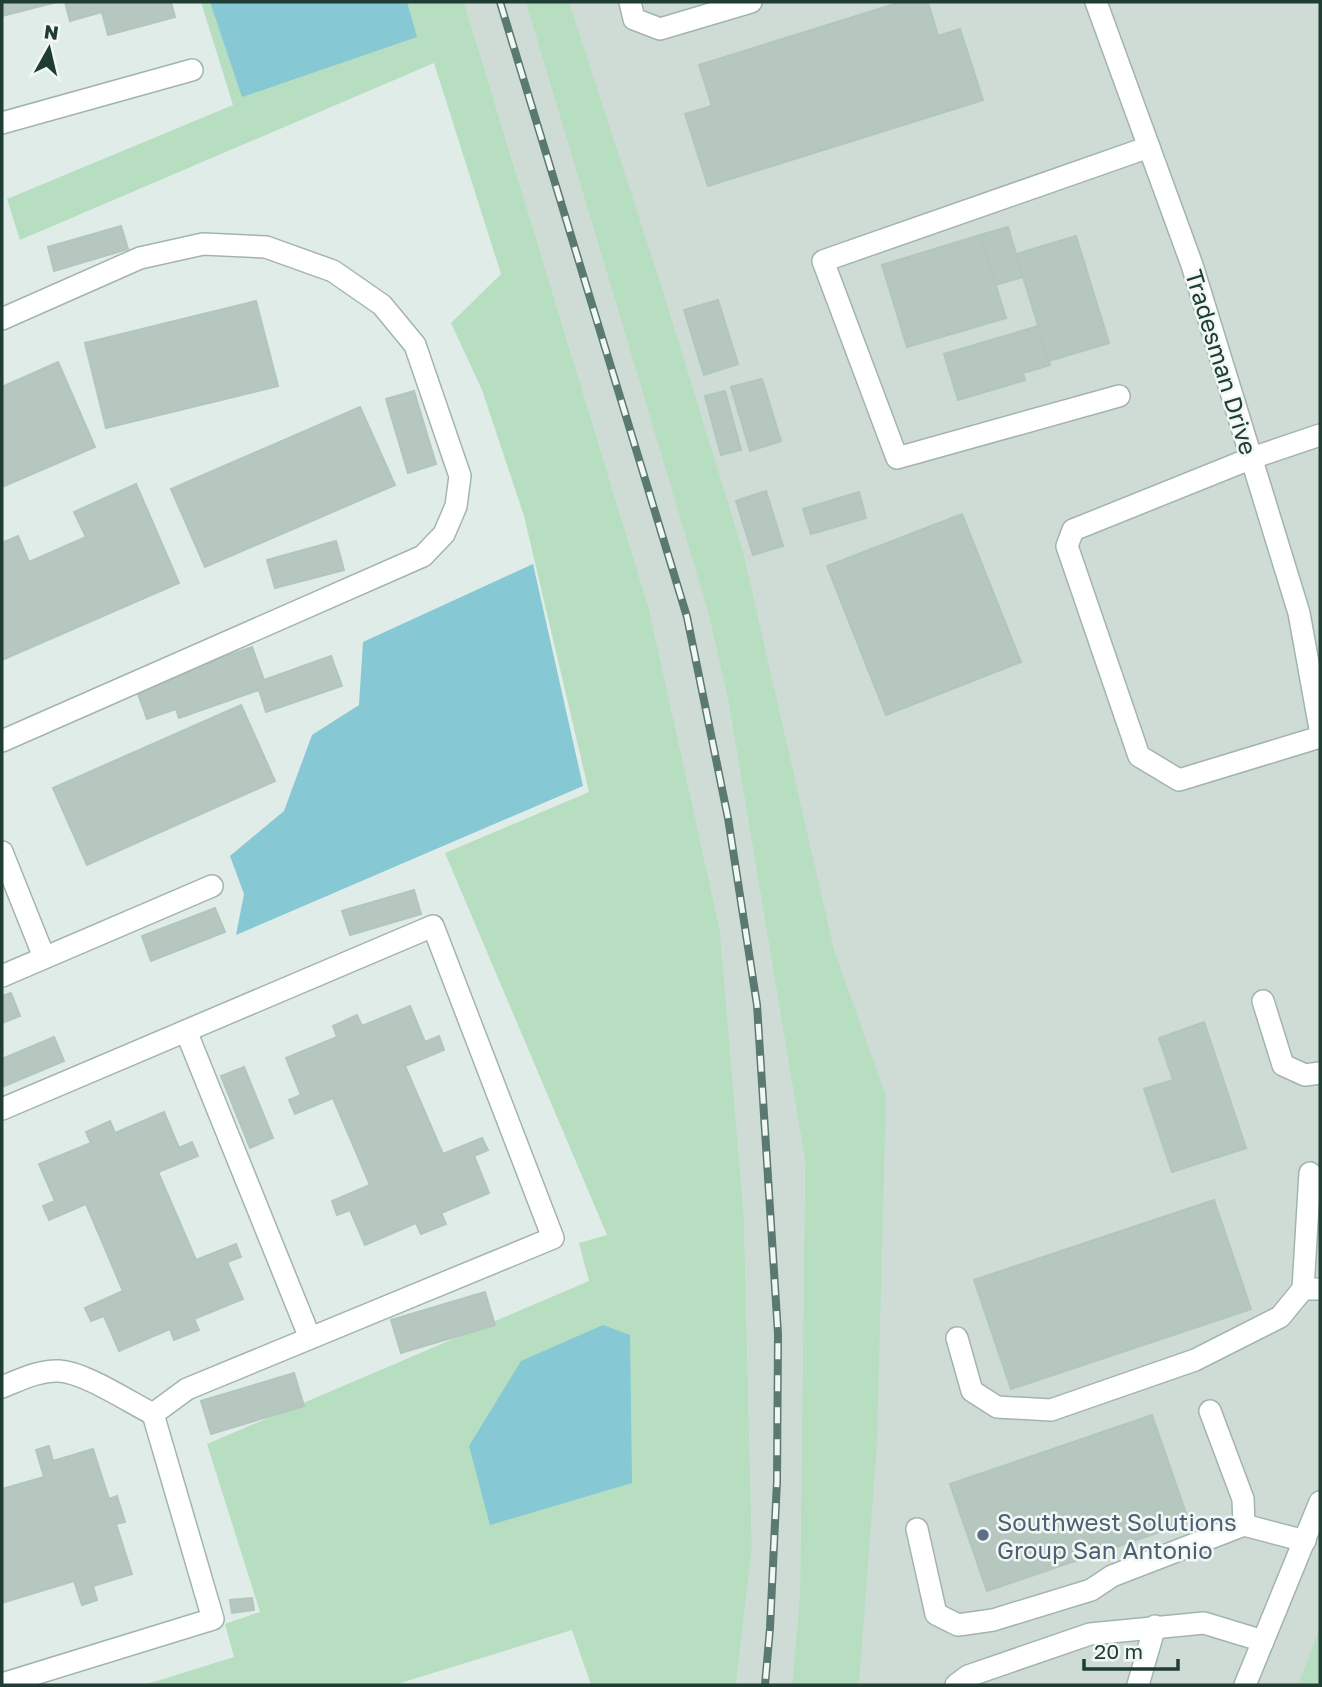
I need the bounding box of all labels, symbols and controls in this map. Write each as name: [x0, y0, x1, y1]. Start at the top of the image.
north arrow: [14, 14, 84, 84]
text: N: [43, 19, 60, 44]
street label: Tradesman Drive: [1180, 266, 1264, 458]
place label: Southwest Solutions Group San Antonio: [997, 1507, 1237, 1564]
marker: Southwest Solutions Group San Antonio: [975, 1527, 991, 1543]
scale bar: [1084, 1628, 1178, 1672]
text: 20 m: [1094, 1638, 1143, 1664]

